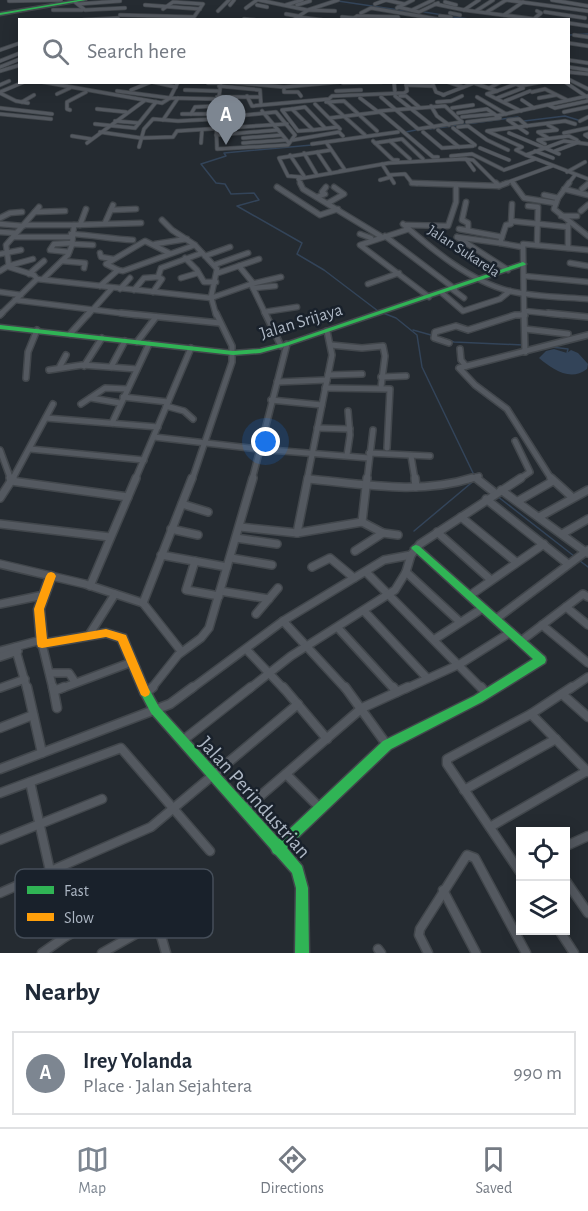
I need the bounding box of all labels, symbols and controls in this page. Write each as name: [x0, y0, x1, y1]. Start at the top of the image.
search box: [18, 18, 570, 84]
icon: search: [39, 35, 72, 68]
text: Search here: [87, 40, 186, 62]
pin: A: [206, 96, 246, 145]
street label: Jalan Sukarela: [425, 223, 502, 280]
street label: Jalan Srijaya: [258, 301, 345, 343]
your location: [251, 427, 280, 456]
street label: Jalan Perindustrian: [195, 733, 314, 862]
map controls: [516, 827, 570, 935]
button: locate: [516, 827, 570, 881]
legend: [15, 869, 213, 938]
button: layers: [516, 881, 570, 935]
text: Fast: [64, 883, 89, 899]
text: Slow: [64, 910, 94, 926]
text: Nearby: [24, 979, 100, 1005]
text: Irey Yolanda: [83, 1050, 192, 1072]
text: A: [40, 1063, 52, 1083]
text: 990 m: [513, 1063, 562, 1083]
text: Place · Jalan Sejahtera: [83, 1076, 252, 1096]
tab: Map: [76, 1143, 109, 1198]
tab: Directions: [260, 1143, 324, 1198]
tab: Saved: [476, 1143, 512, 1198]

